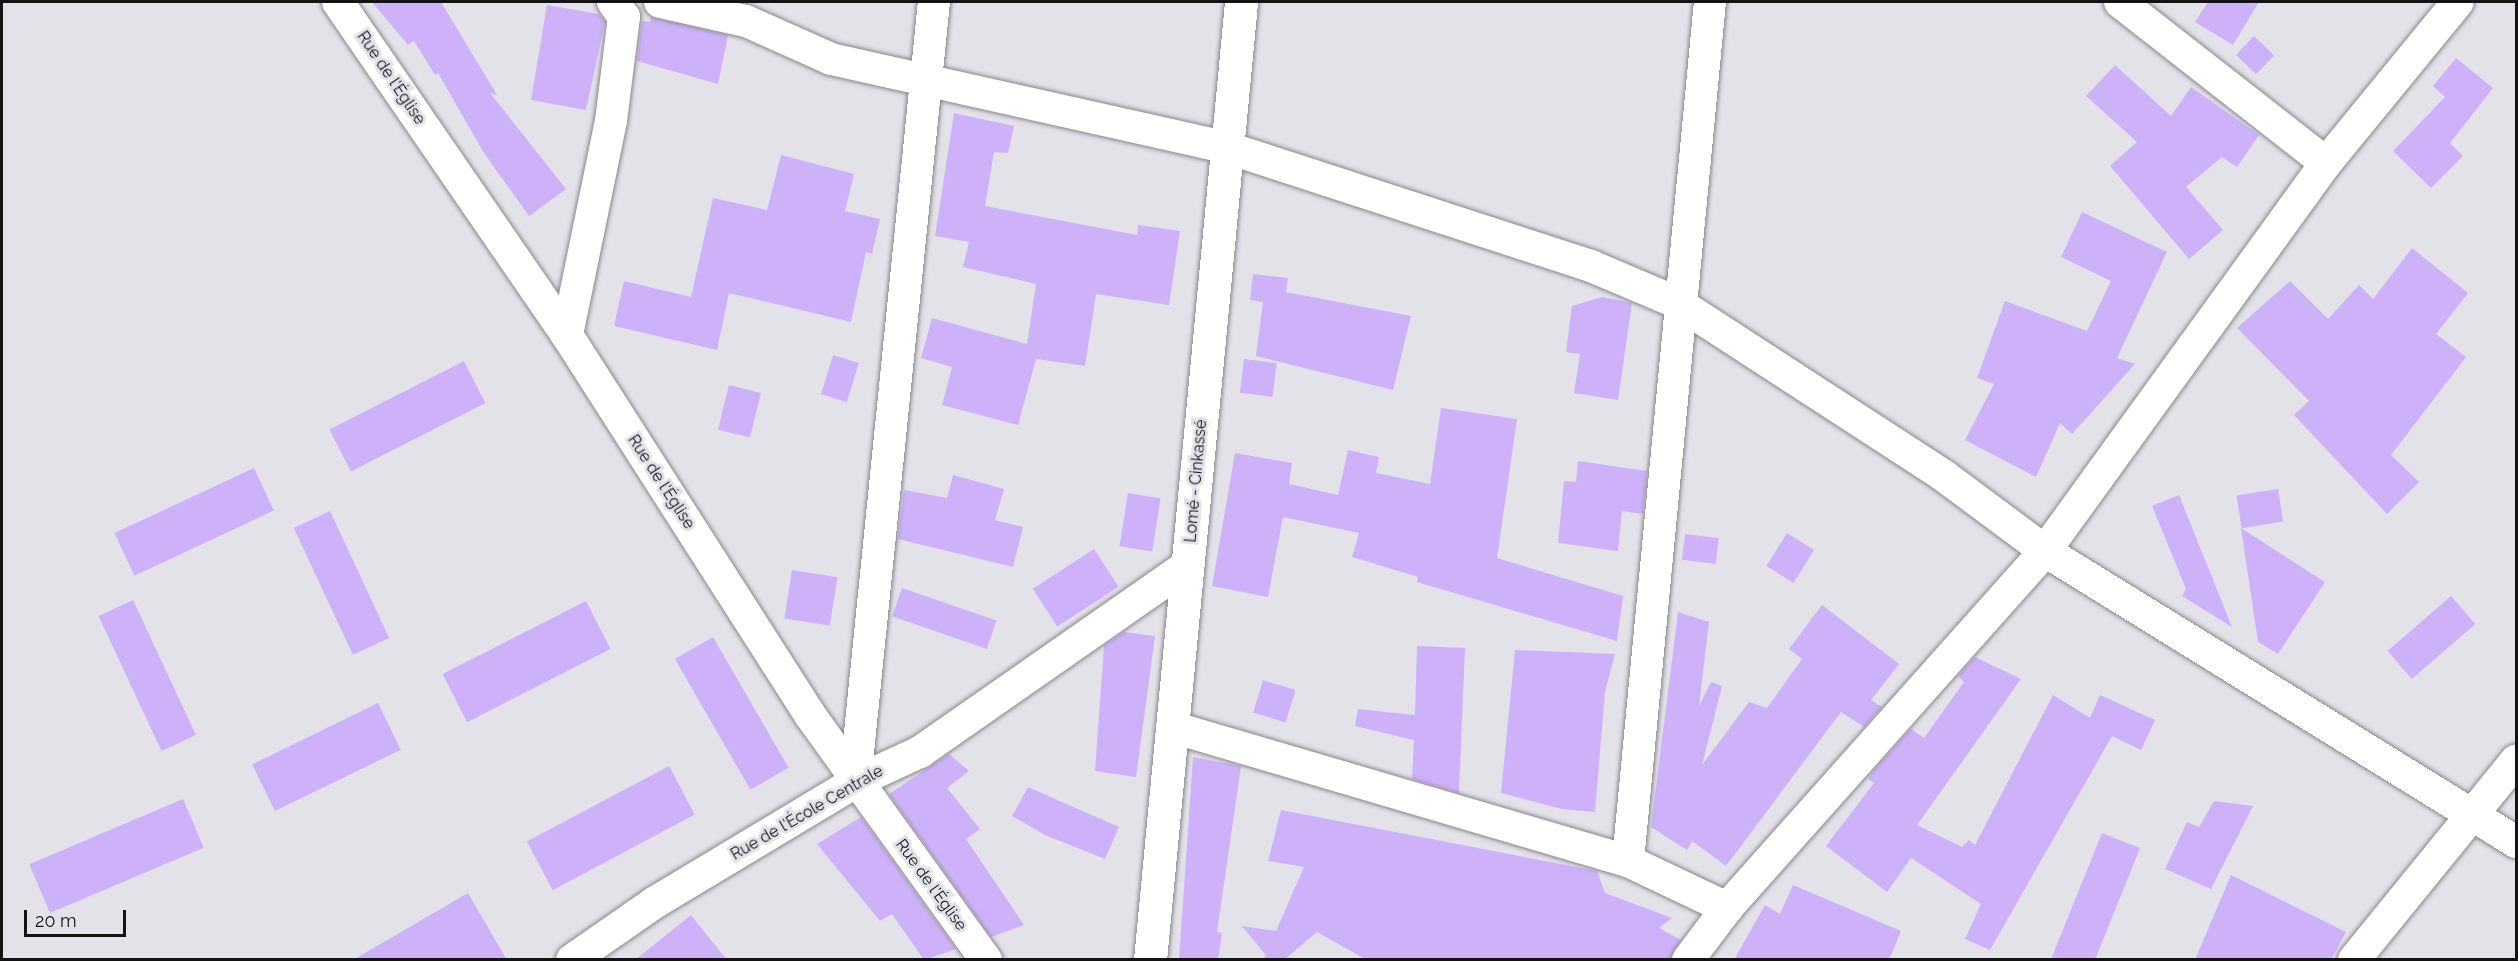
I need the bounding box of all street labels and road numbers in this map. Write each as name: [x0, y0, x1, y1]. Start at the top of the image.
street label: Rue de l'Église: [353, 28, 429, 128]
street label: Lomé - Cinkassé: [1181, 419, 1211, 543]
street label: Rue de l'Église: [623, 431, 699, 533]
street label: Rue de l'École Centrale: [727, 762, 887, 864]
street label: Rue de l'Église: [891, 836, 971, 934]

